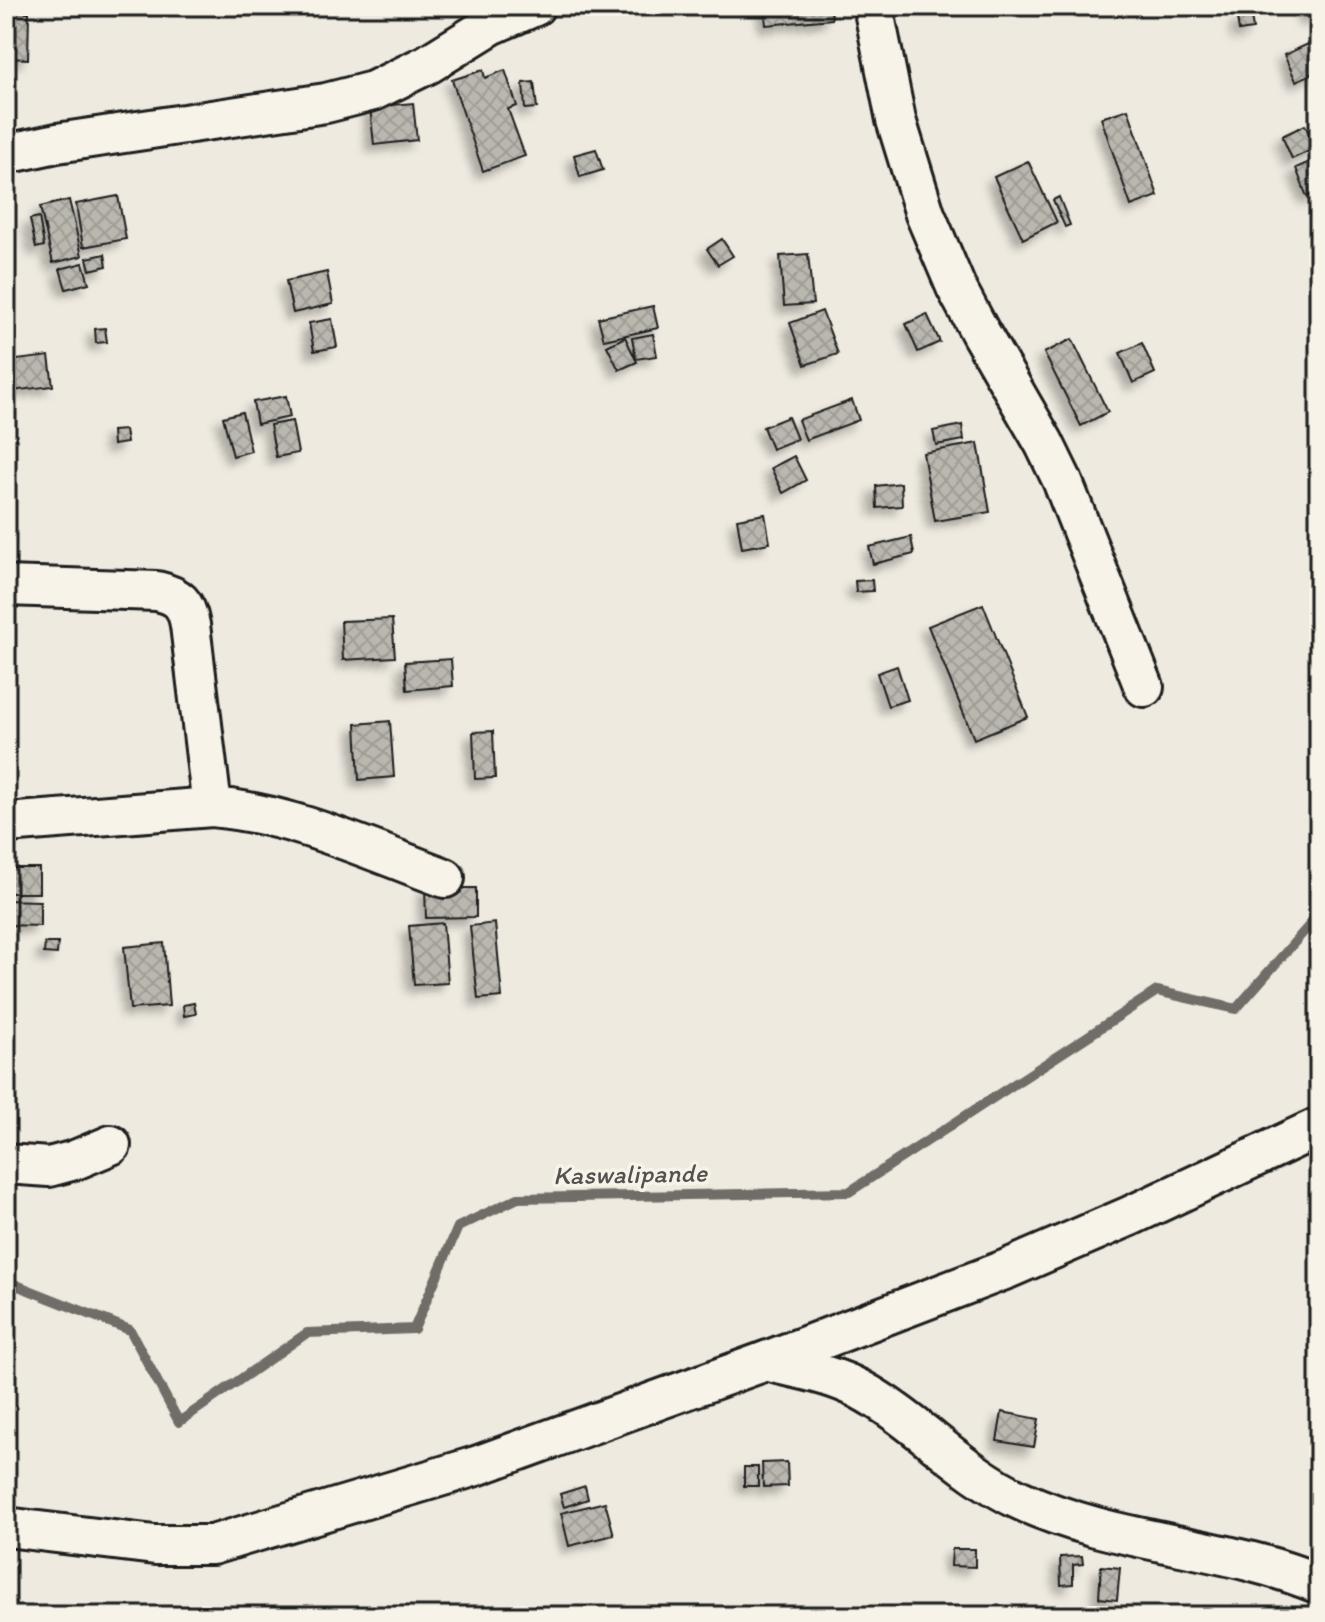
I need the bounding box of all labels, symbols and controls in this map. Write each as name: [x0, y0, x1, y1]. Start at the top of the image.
water label: Kaswalipande: [553, 1157, 709, 1191]

